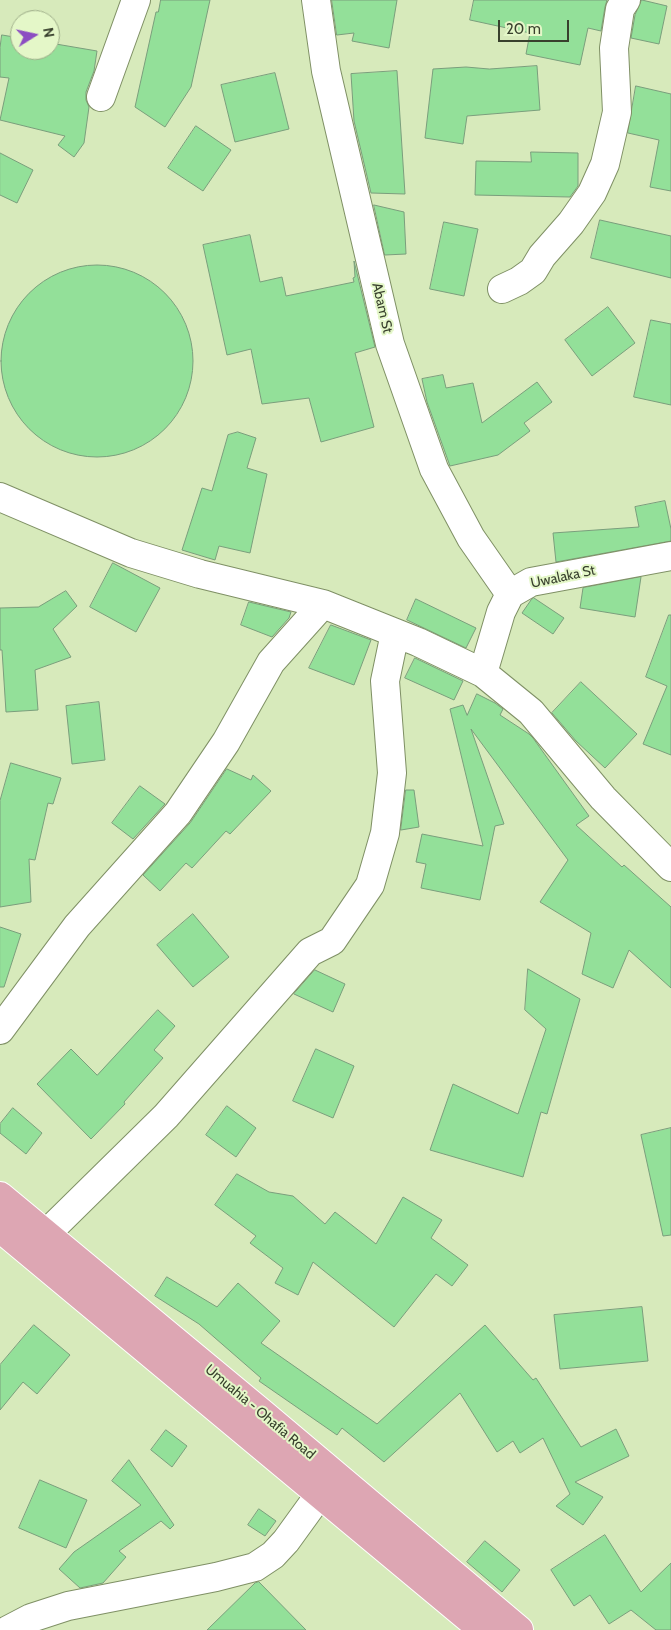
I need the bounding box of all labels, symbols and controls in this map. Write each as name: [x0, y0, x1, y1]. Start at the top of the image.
north arrow: [10, 10, 60, 60]
scale bar: [501, 10, 572, 42]
text: 20 m: [506, 20, 541, 38]
text: N: [39, 26, 59, 39]
street label: Abam St: [368, 281, 396, 335]
street label: Uwalaka St: [529, 562, 597, 592]
street label: Umuahia - Ohafia Road: [202, 1361, 318, 1463]

